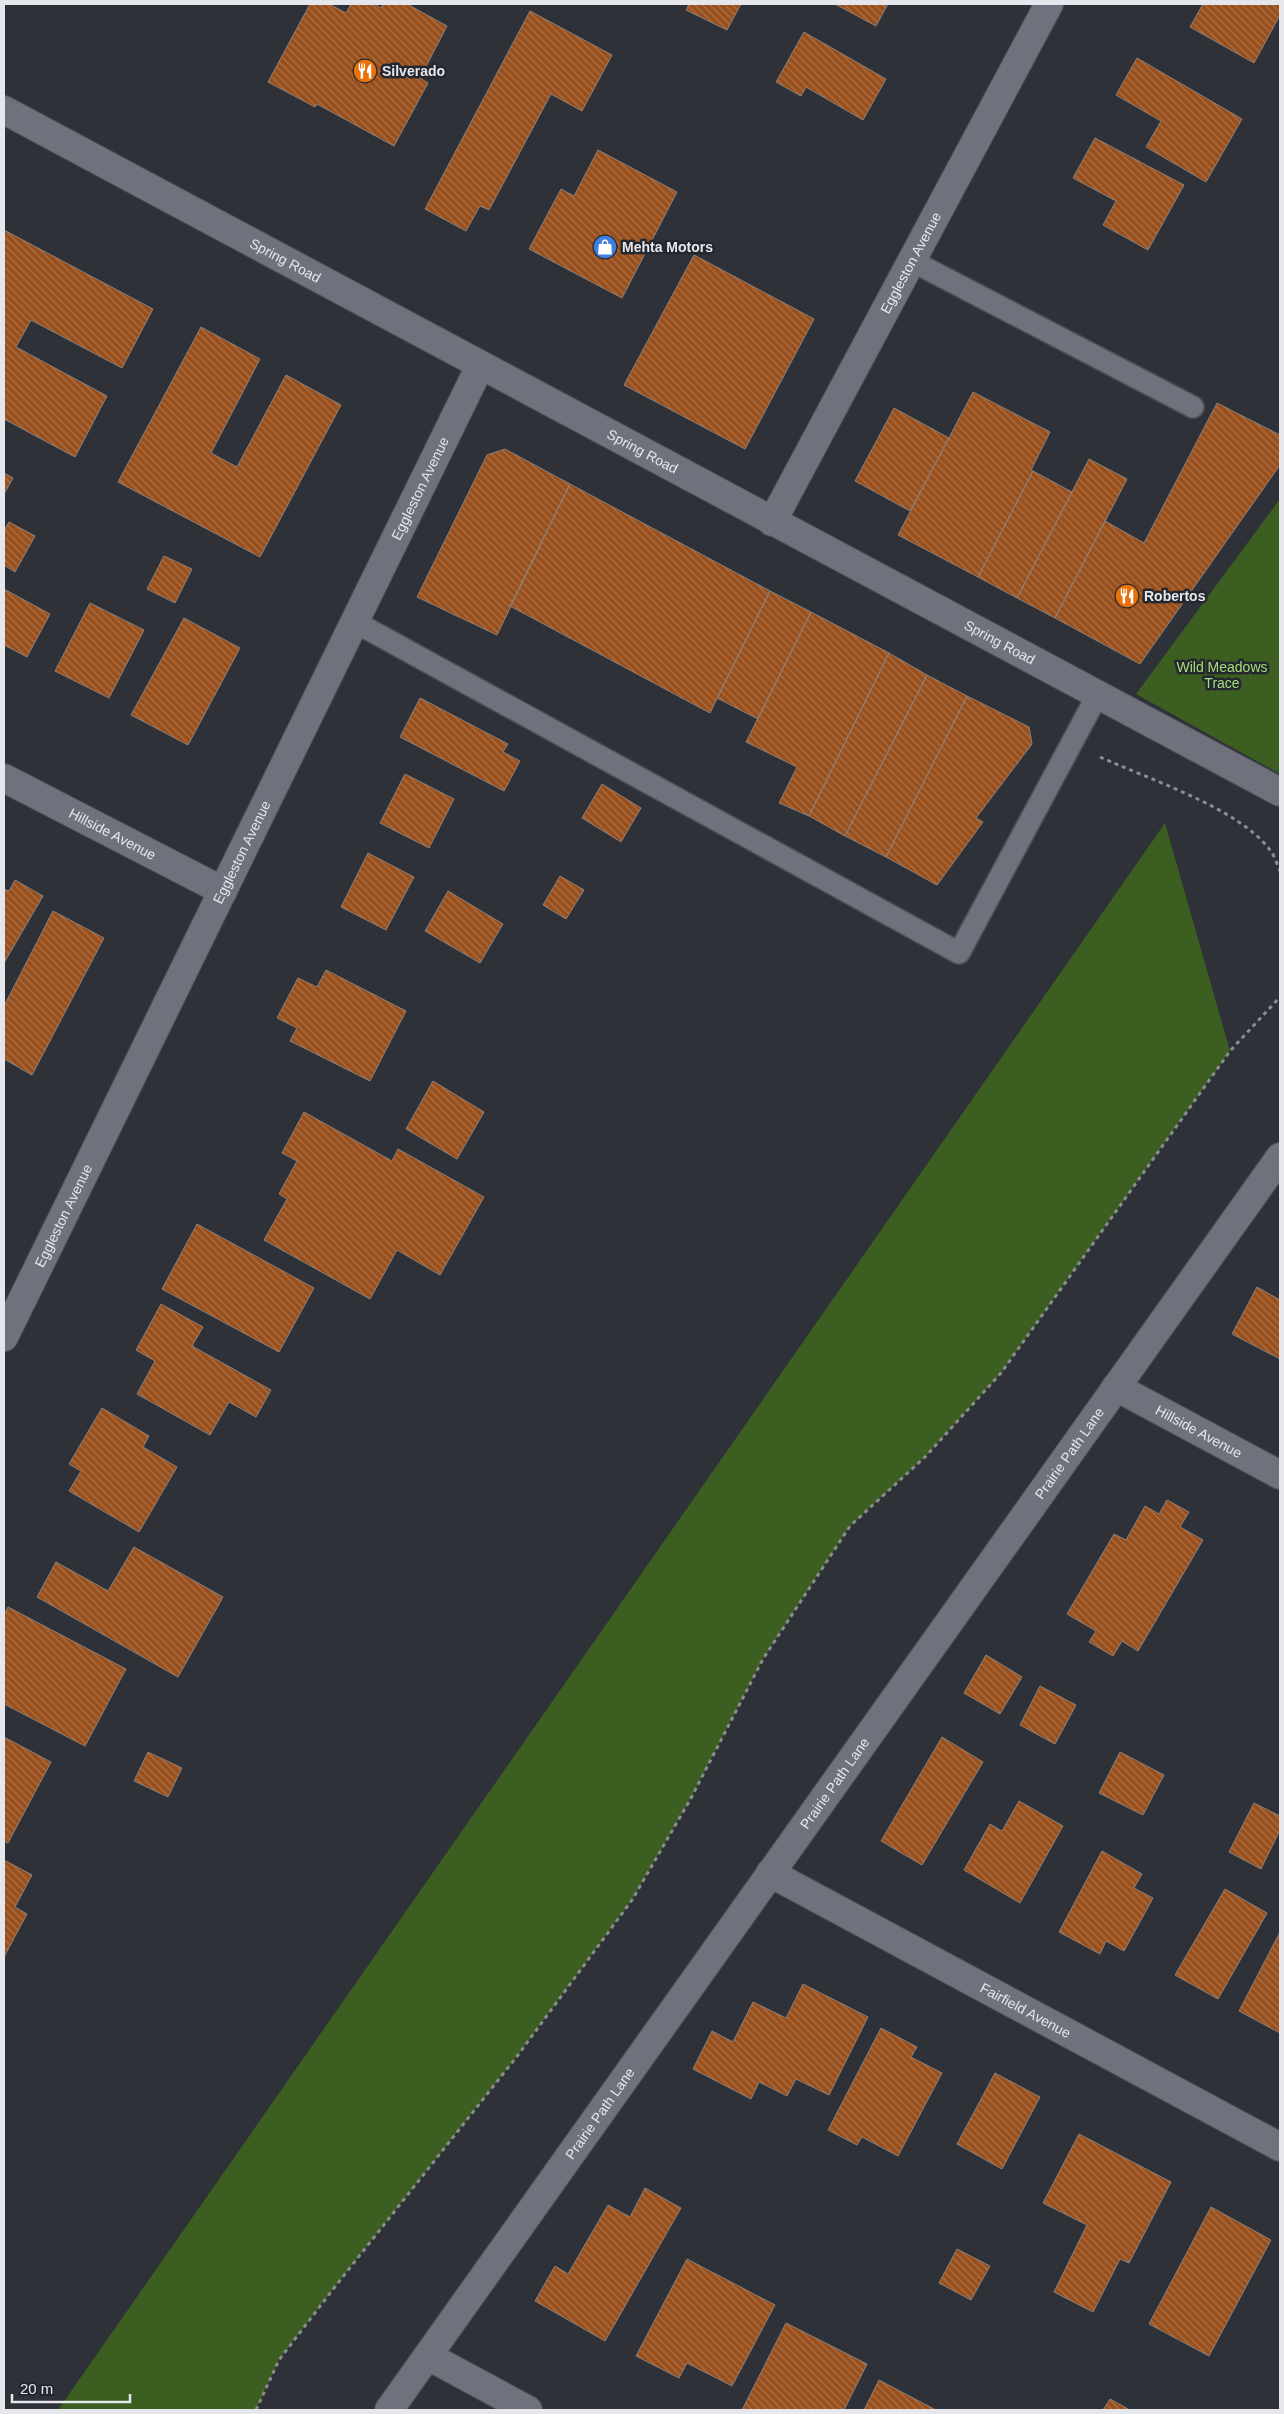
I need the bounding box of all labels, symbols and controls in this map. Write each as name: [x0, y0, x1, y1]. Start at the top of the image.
restaurant icon: Silverado: [352, 58, 378, 84]
place label: Silverado: [382, 63, 445, 79]
street label: Eggleston Avenue: [877, 209, 944, 316]
shop icon: Mehta Motors: [592, 234, 618, 260]
street label: Spring Road: [247, 235, 323, 286]
place label: Mehta Motors: [622, 239, 713, 255]
street label: Spring Road: [604, 426, 681, 477]
street label: Eggleston Avenue: [388, 434, 452, 543]
restaurant icon: Robertos: [1114, 583, 1140, 609]
place label: Robertos: [1144, 588, 1206, 604]
street label: Spring Road: [962, 617, 1038, 668]
park label: Wild Meadows Trace: [1176, 659, 1268, 691]
street label: Eggleston Avenue: [210, 798, 274, 906]
street label: Hillside Avenue: [66, 805, 159, 863]
street label: Eggleston Avenue: [31, 1161, 96, 1270]
street label: Hillside Avenue: [1153, 1402, 1245, 1461]
street label: Prairie Path Lane: [1031, 1404, 1107, 1502]
street label: Prairie Path Lane: [797, 1734, 873, 1832]
street label: Fairfield Avenue: [978, 1979, 1074, 2041]
street label: Prairie Path Lane: [562, 2064, 638, 2162]
scale bar: [12, 2372, 130, 2404]
text: 20 m: [20, 2380, 53, 2397]

